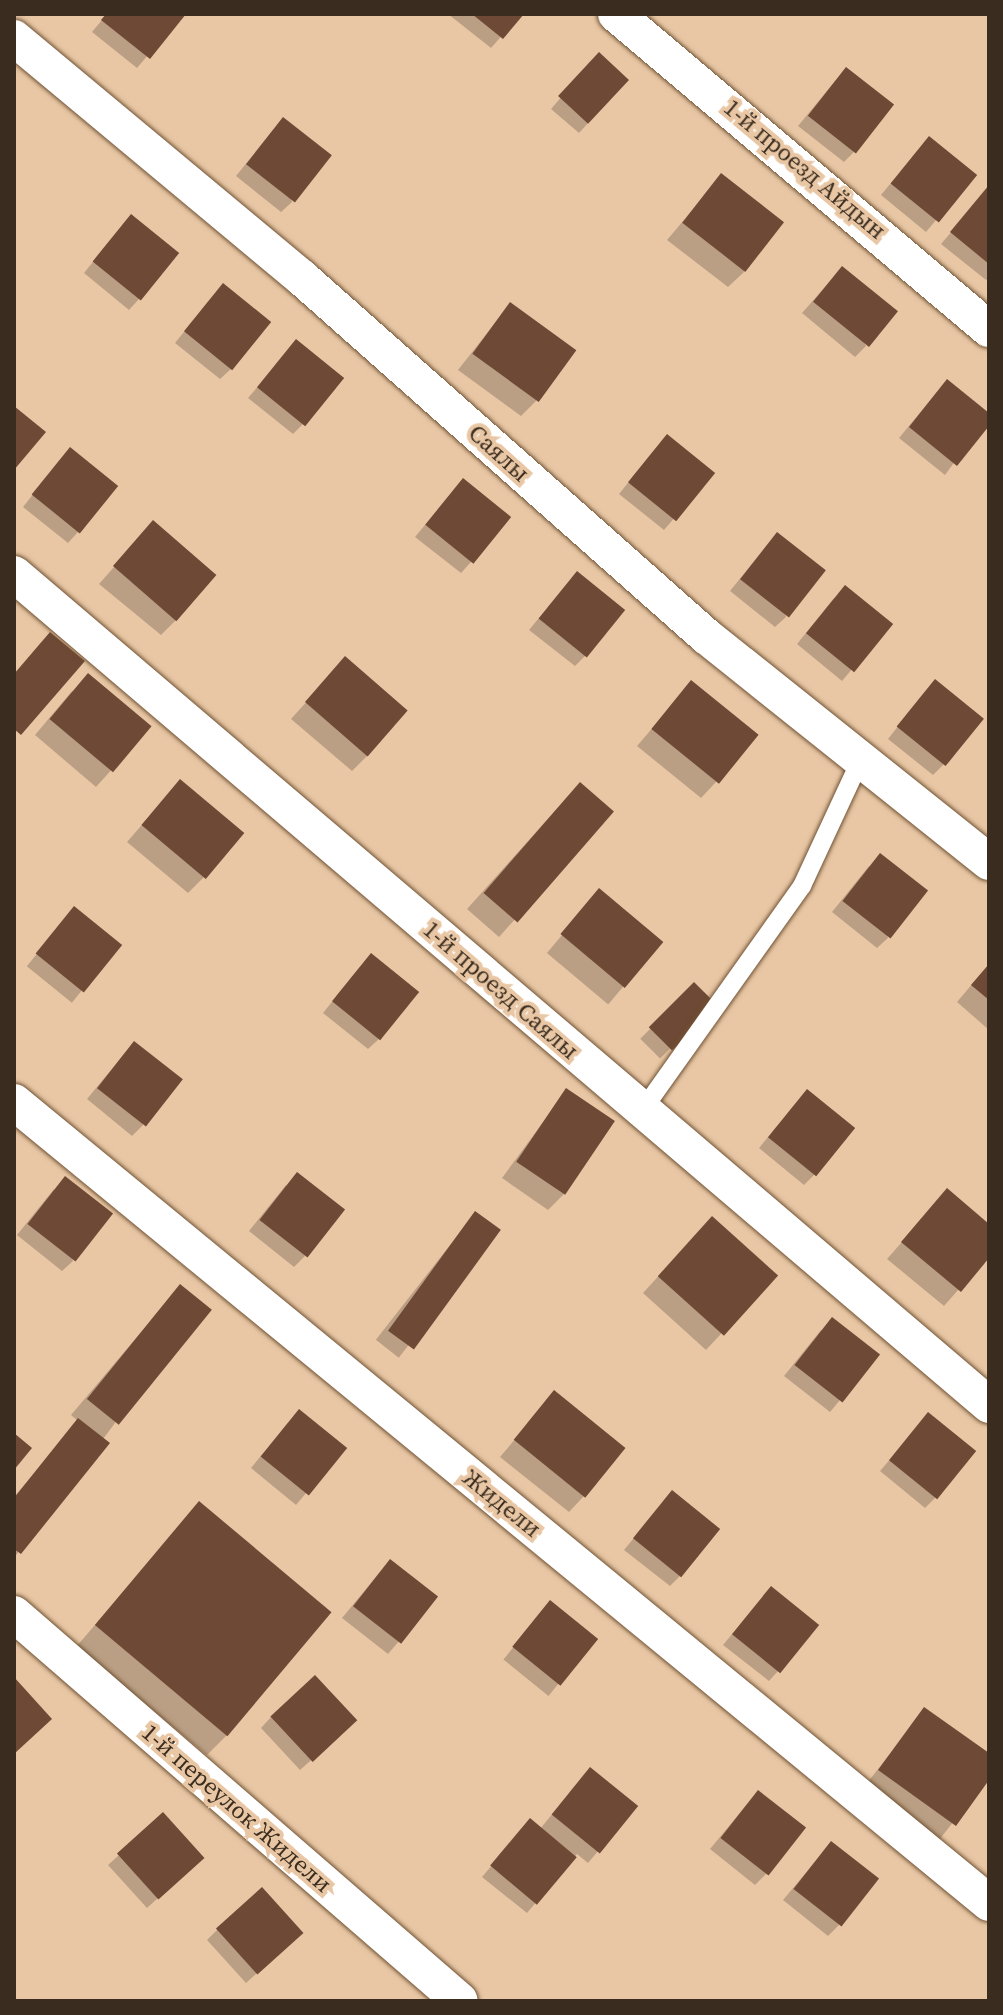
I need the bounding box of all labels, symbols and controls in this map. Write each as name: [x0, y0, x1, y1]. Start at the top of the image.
street label: 1-й проезд Айдын: [718, 93, 892, 245]
street label: Саялы: [463, 418, 535, 488]
street label: 1-й проезд Саялы: [418, 915, 584, 1065]
street label: Жидели: [457, 1463, 547, 1543]
street label: 1-й переулок Жидели: [136, 1718, 338, 1898]

